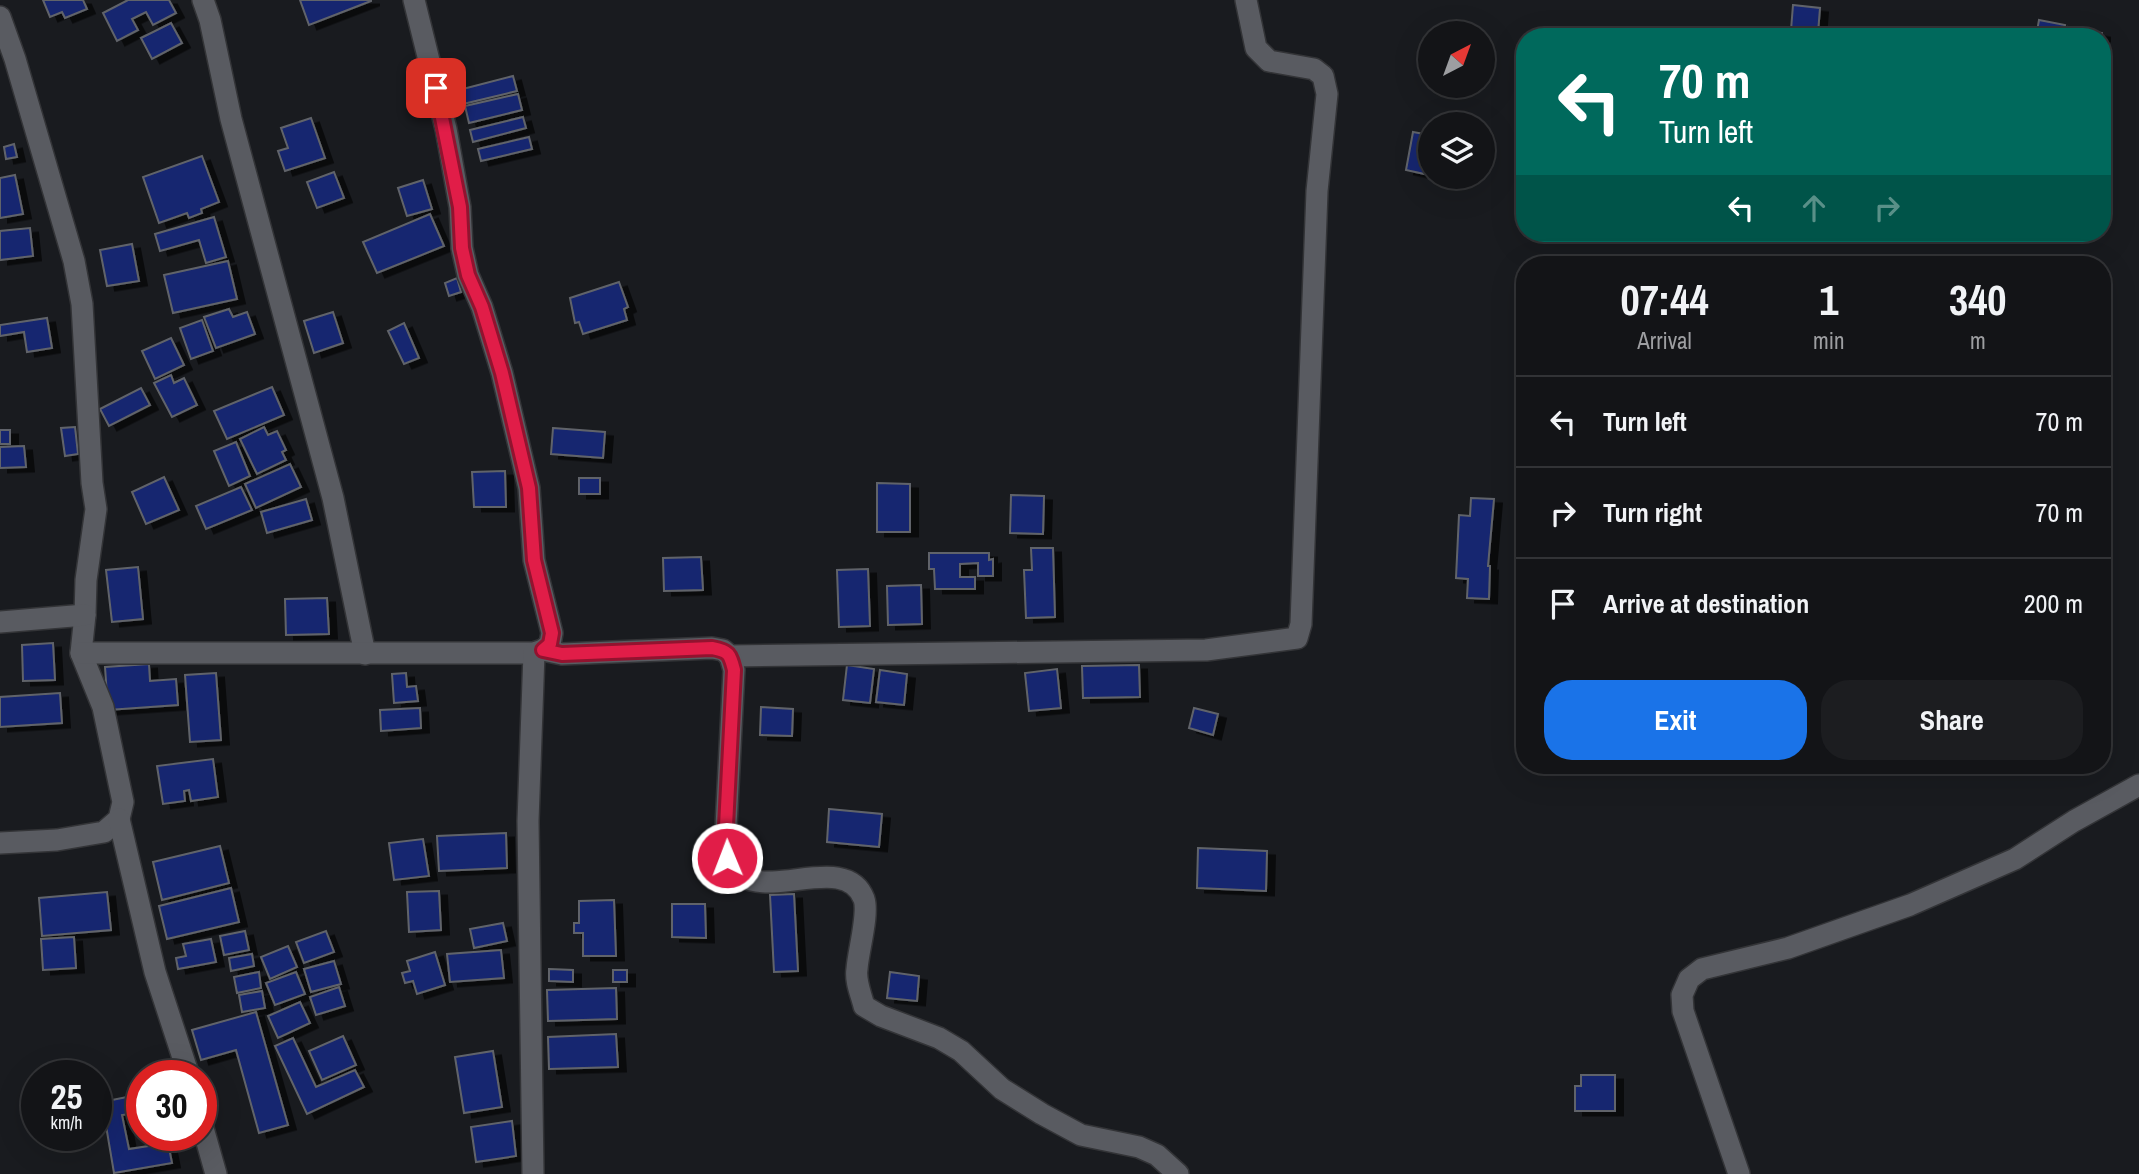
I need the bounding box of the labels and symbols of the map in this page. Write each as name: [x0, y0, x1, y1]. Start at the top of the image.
north arrow: [1418, 21, 1494, 98]
pin: [406, 58, 466, 118]
position arrow: [690, 821, 764, 895]
speed limit sign: 30: [126, 1060, 217, 1151]

